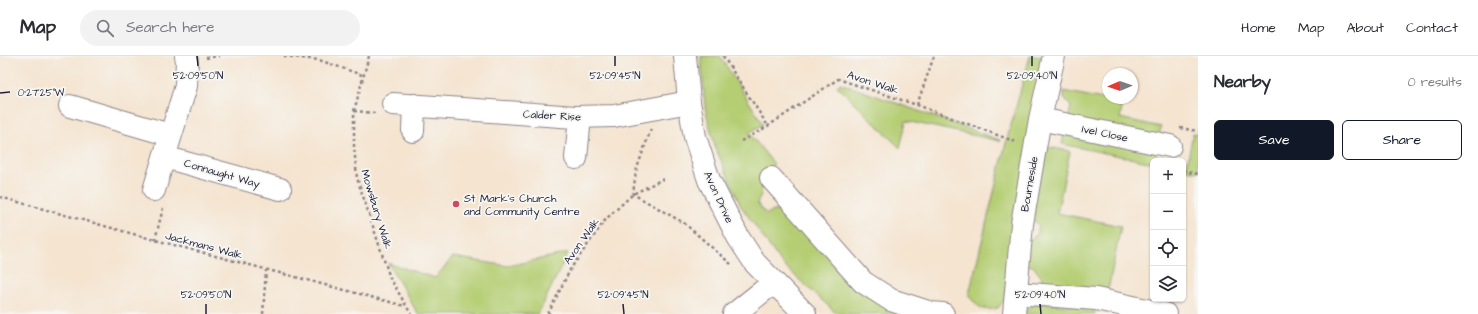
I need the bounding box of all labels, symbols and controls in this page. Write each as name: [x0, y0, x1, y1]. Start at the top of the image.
search box: [80, 10, 360, 46]
text: Map: [20, 14, 56, 41]
icon: search: [94, 17, 116, 39]
text: Search here: [126, 17, 215, 38]
text: Home: [1241, 18, 1276, 38]
text: Map: [1298, 18, 1324, 38]
text: About: [1346, 18, 1384, 38]
text: Contact: [1406, 18, 1458, 38]
street label: Avon Walk: [845, 67, 901, 98]
north arrow: [1102, 68, 1138, 104]
text: 52°09'50"N: [173, 69, 223, 83]
text: 52°09'45"N: [589, 69, 641, 83]
text: 52°09'40"N: [1007, 69, 1057, 83]
text: Nearby: [1214, 70, 1271, 94]
text: 0 results: [1407, 73, 1462, 91]
text: 0°27'25"W: [18, 86, 65, 100]
street label: Calder Rise: [523, 106, 581, 125]
button: Save: [1214, 120, 1334, 160]
button: Share: [1342, 120, 1462, 160]
street label: Ivel Close: [1081, 121, 1129, 146]
street label: Bourneside: [1017, 155, 1042, 213]
street label: Connaught Way: [182, 156, 261, 192]
map controls: [1150, 158, 1186, 302]
button: +: [1150, 158, 1186, 194]
street label: Mowsbury Walk: [356, 168, 396, 251]
street label: Avon Drive: [700, 169, 737, 226]
place label: St Mark's Church and Community Centre: [464, 191, 580, 220]
button: −: [1150, 194, 1186, 230]
marker: St Mark's Church and Community Centre: [451, 199, 461, 209]
street label: Avon Walk: [560, 215, 603, 267]
street label: Jackmans Walk: [164, 228, 244, 263]
button: locate: [1150, 230, 1186, 266]
button: layers: [1150, 266, 1186, 302]
text: 52°09'50"N: [181, 288, 231, 302]
text: 52°09'45"N: [597, 288, 649, 302]
text: 52°09'40"N: [1015, 288, 1065, 302]

